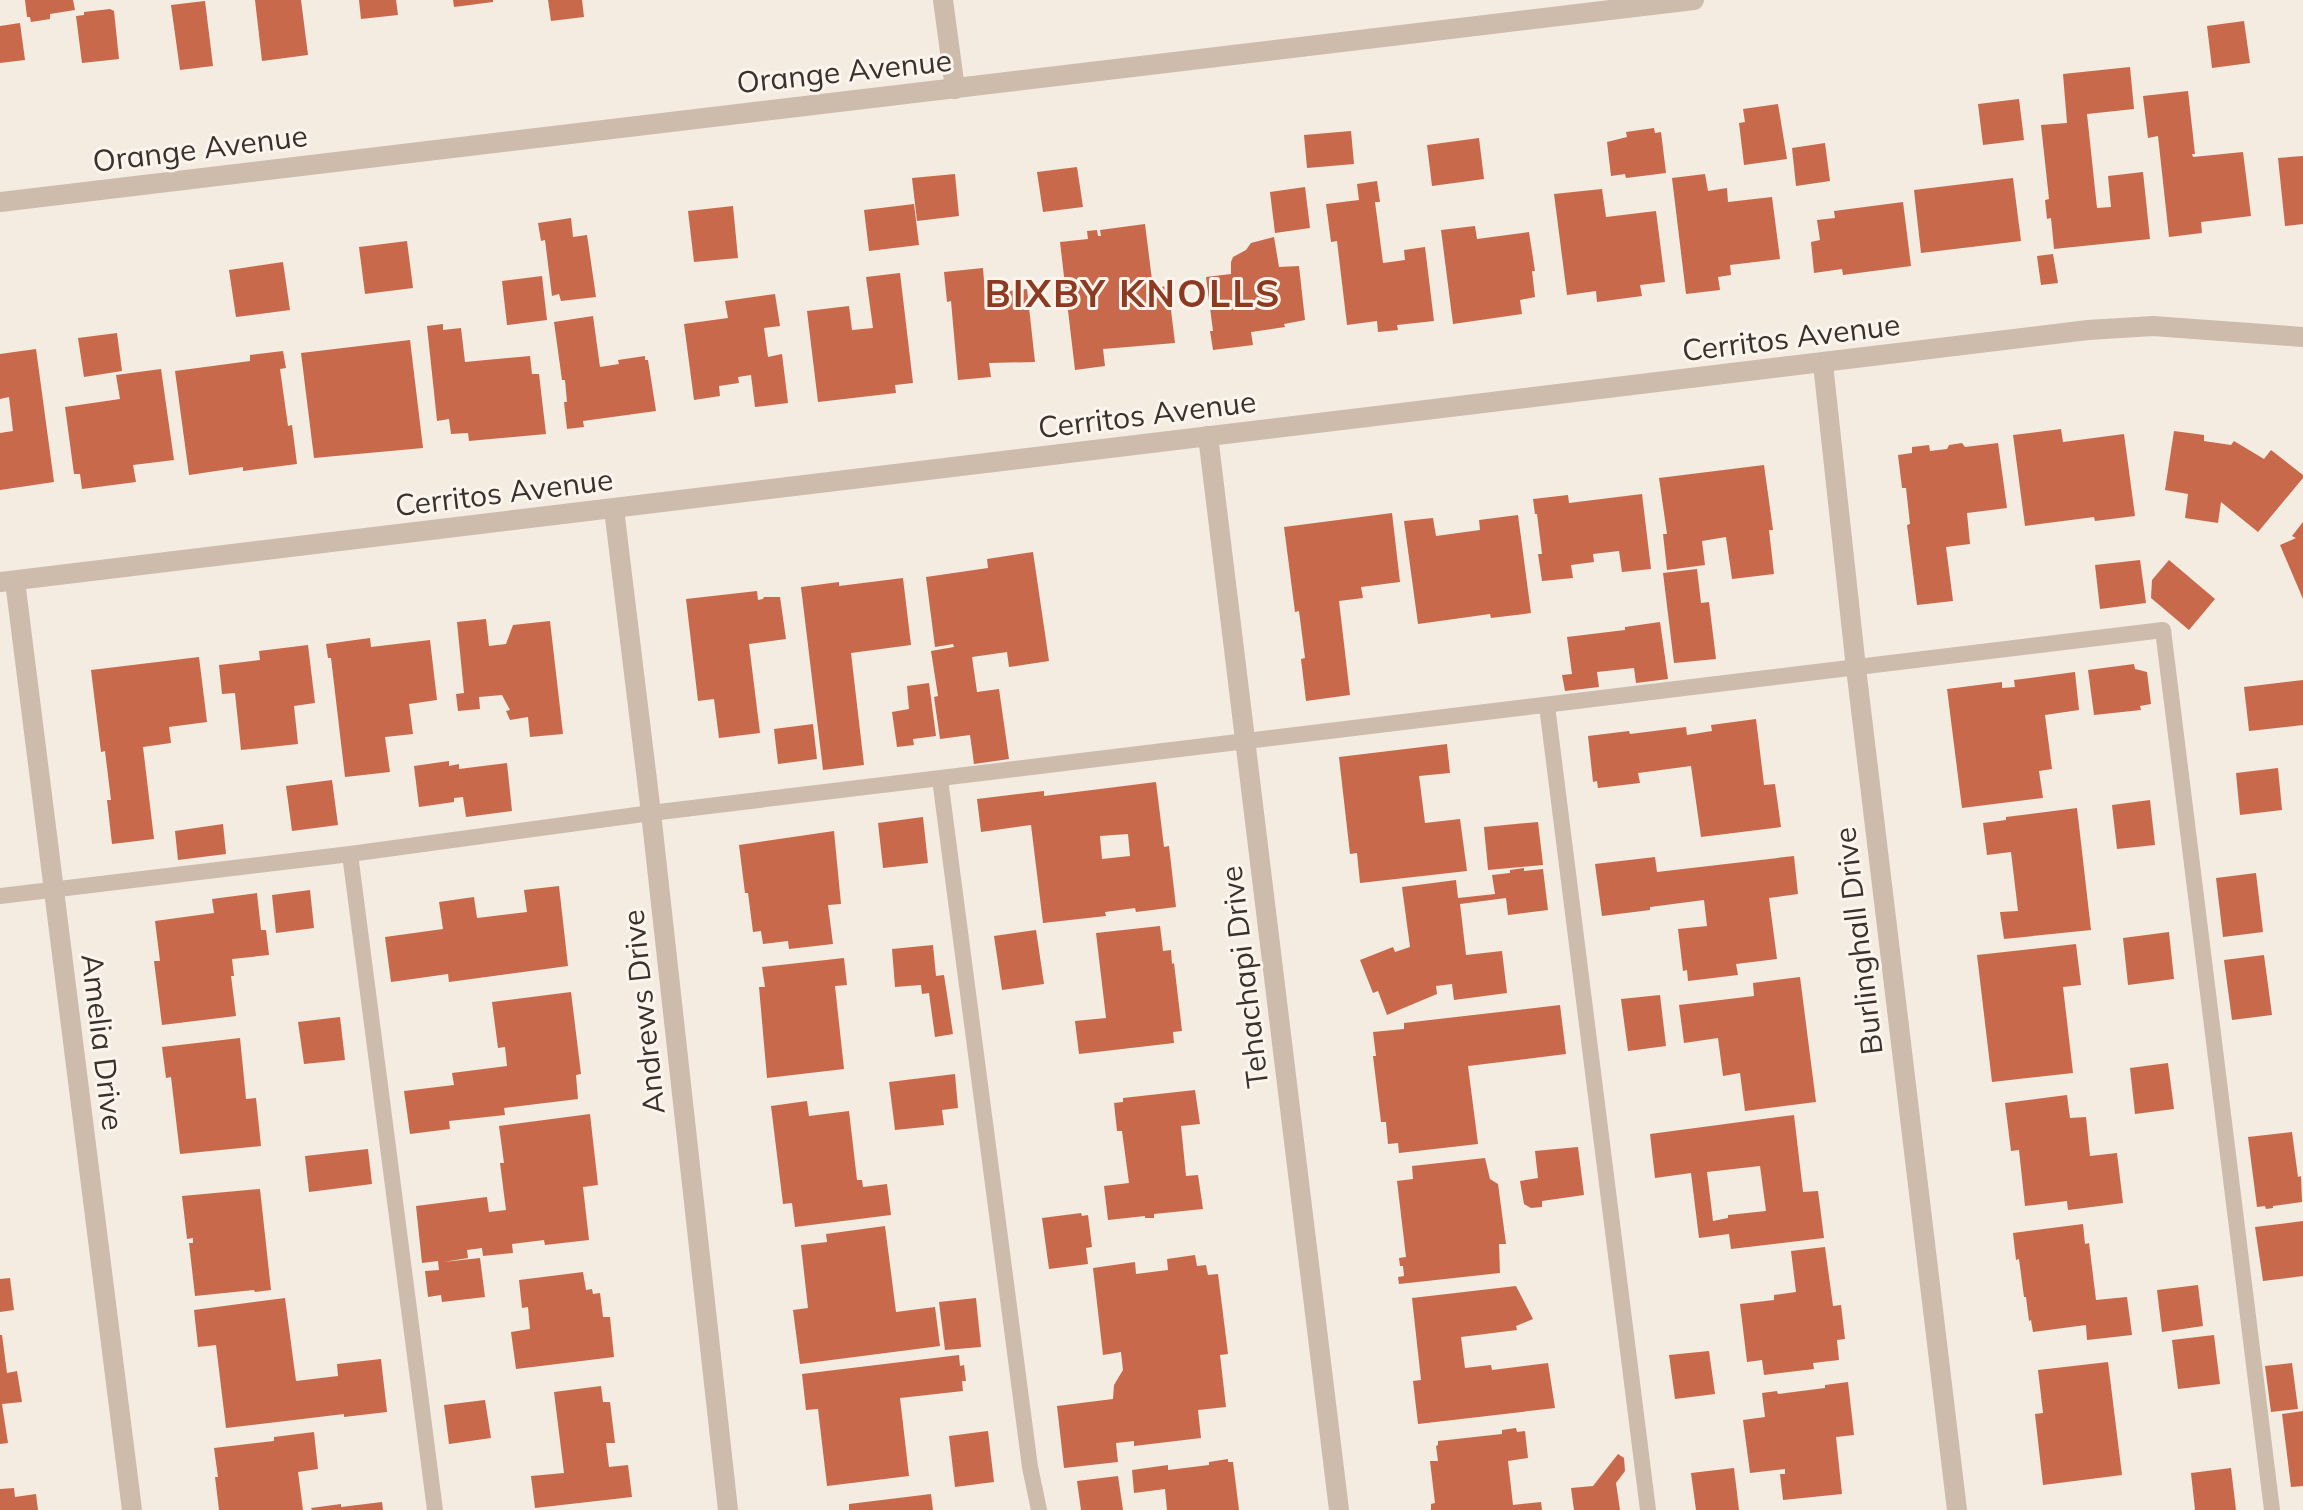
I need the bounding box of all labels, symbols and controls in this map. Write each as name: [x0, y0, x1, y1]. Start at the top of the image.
street label: Orange Avenue: [734, 41, 954, 101]
street label: Orange Avenue: [90, 116, 310, 180]
district label: BIXBY KNOLLS: [985, 269, 1281, 317]
street label: Cerritos Avenue: [1680, 305, 1902, 369]
street label: Cerritos Avenue: [1036, 382, 1258, 446]
street label: Cerritos Avenue: [393, 460, 615, 524]
street label: Burlinghall Drive: [1825, 825, 1891, 1057]
street label: Tehachapi Drive: [1212, 864, 1276, 1090]
street label: Andrews Drive: [613, 908, 673, 1116]
street label: Amelia Drive: [73, 952, 133, 1132]

